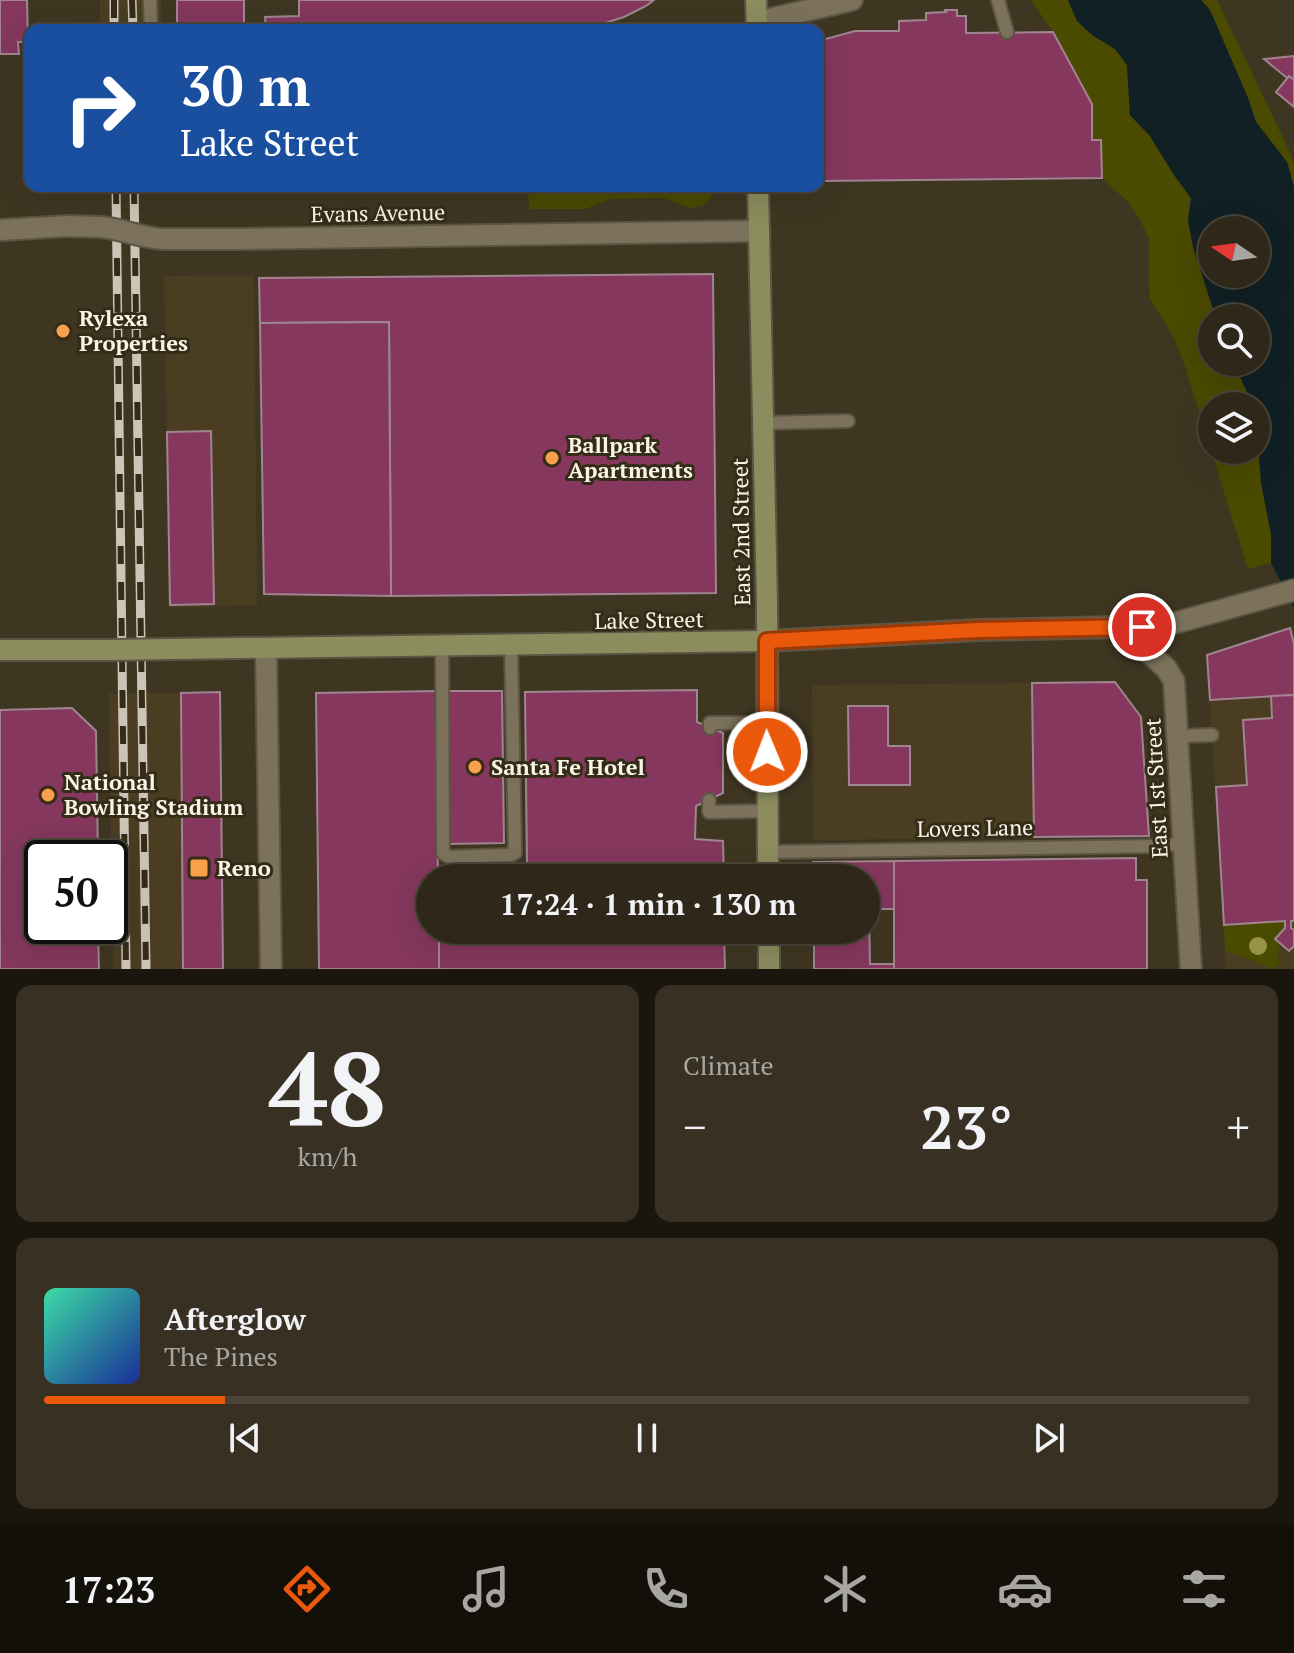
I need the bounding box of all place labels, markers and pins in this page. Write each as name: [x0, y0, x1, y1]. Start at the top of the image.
place label: Rylexa Properties: [79, 303, 188, 357]
marker: Rylexa Properties: [54, 322, 72, 340]
place label: Ballpark Apartments: [568, 430, 693, 484]
marker: Ballpark Apartments: [543, 449, 561, 467]
pin: [1108, 593, 1176, 661]
place label: Santa Fe Hotel: [491, 752, 645, 781]
marker: Santa Fe Hotel: [466, 758, 484, 776]
place label: National Bowling Stadium: [64, 767, 244, 821]
marker: National Bowling Stadium: [39, 786, 57, 804]
place label: Reno: [217, 853, 271, 882]
marker: Reno: [188, 857, 210, 879]

